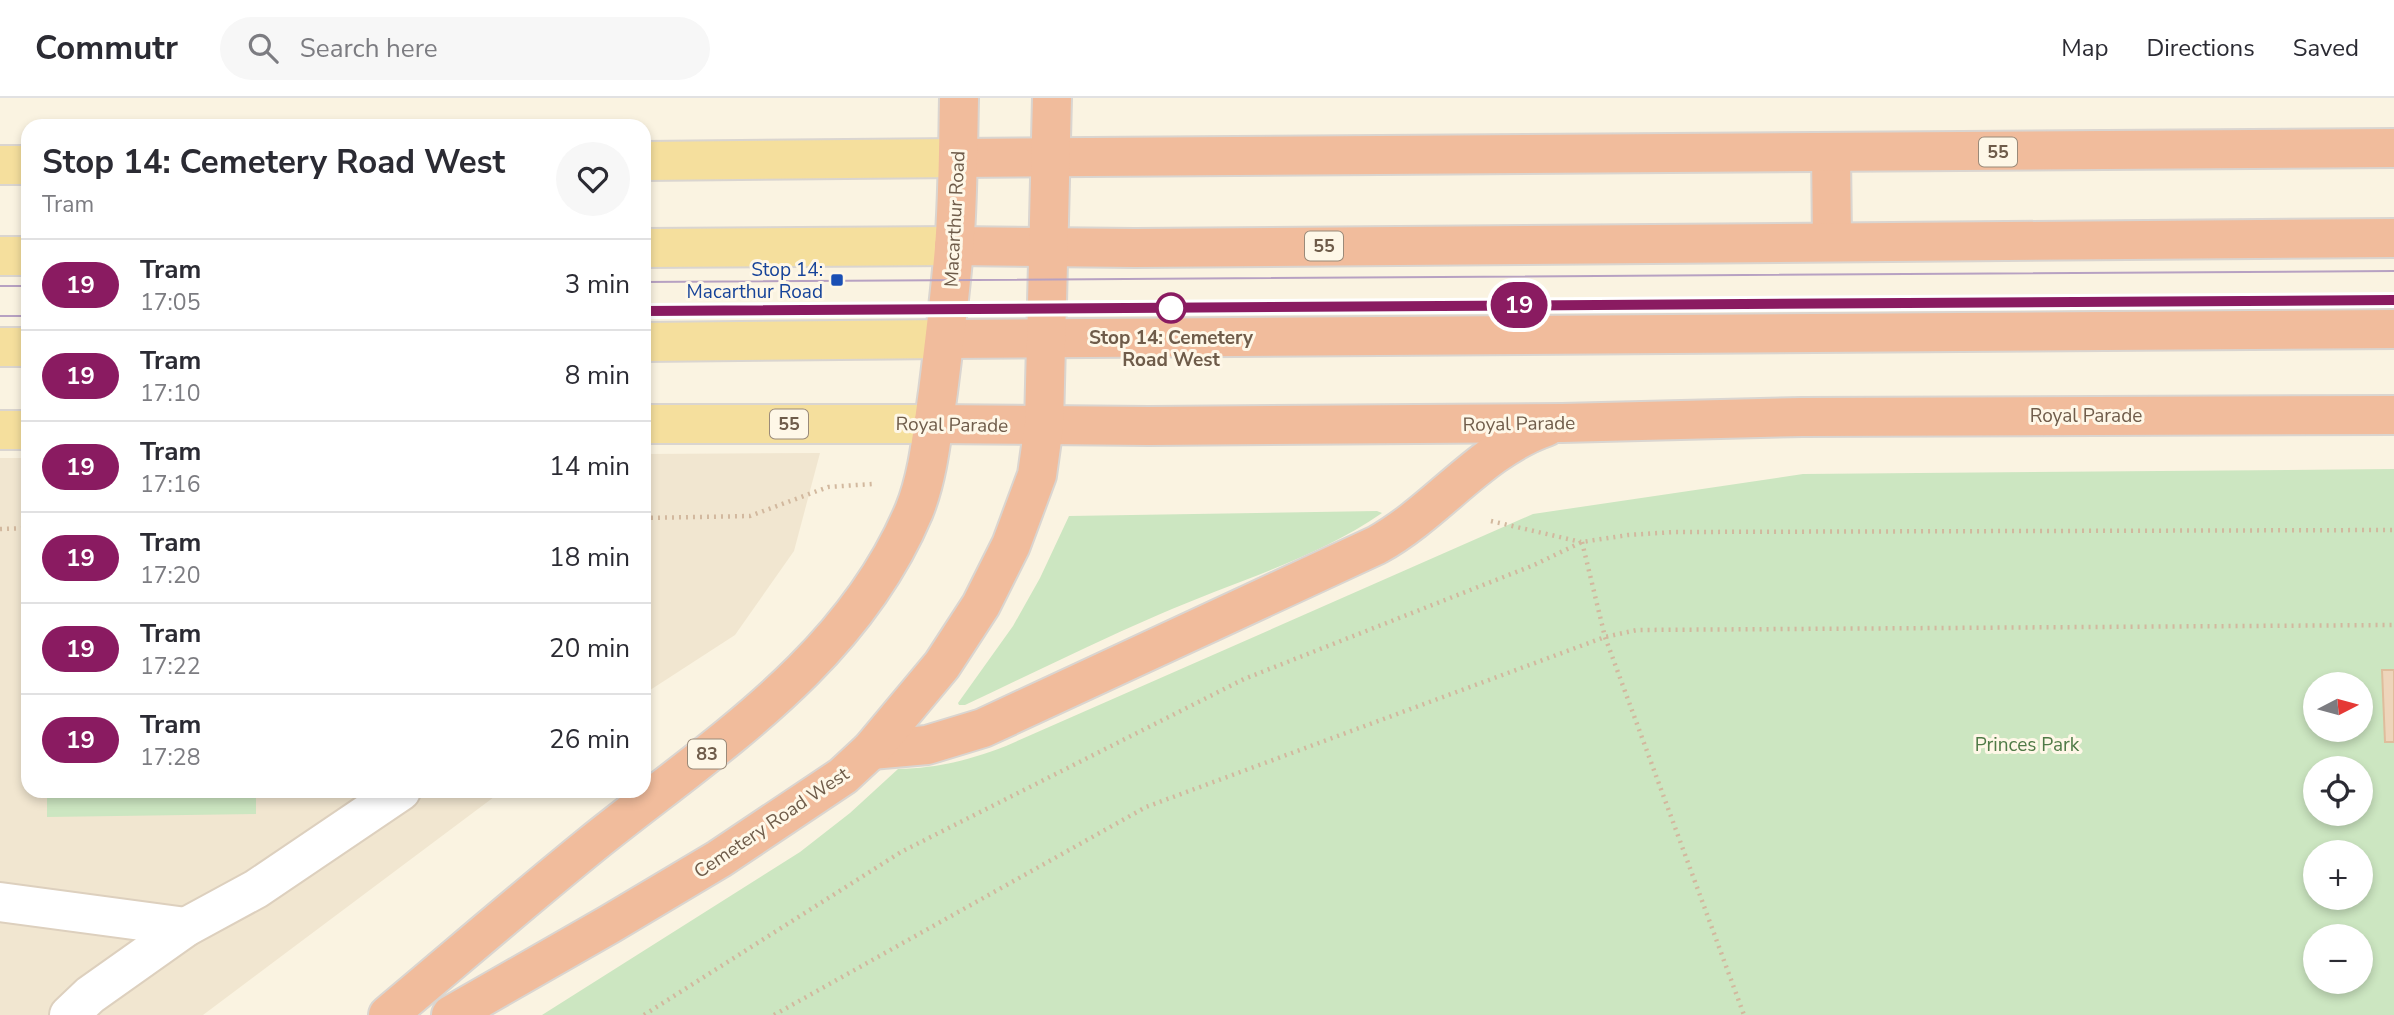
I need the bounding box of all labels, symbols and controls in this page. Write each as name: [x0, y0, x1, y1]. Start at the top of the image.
search box: [220, 17, 710, 80]
text: Commutr: [35, 26, 178, 71]
icon: search: [244, 29, 282, 67]
text: Search here: [300, 31, 438, 66]
text: Map: [2061, 32, 2108, 64]
text: Directions: [2146, 32, 2255, 64]
text: Saved: [2293, 32, 2359, 64]
road number: 55: [1979, 138, 2017, 166]
text: Stop 14: Cemetery Road West: [42, 140, 505, 185]
button: heart: [556, 142, 630, 216]
street label: Macarthur Road: [938, 150, 972, 288]
text: Tram: [42, 189, 94, 220]
road number: 55: [1305, 232, 1343, 260]
text: Tram: [140, 252, 201, 287]
place label: Stop 14: Macarthur Road: [687, 257, 823, 305]
text: 3 min: [565, 267, 630, 302]
text: 19: [66, 269, 95, 301]
marker: Stop 14: Macarthur Road: [829, 272, 845, 288]
line badge: 19: [1488, 282, 1550, 328]
text: 17:05: [140, 287, 200, 318]
text: 19: [1505, 289, 1533, 321]
marker: Stop 14: Cemetery Road West: [1156, 293, 1186, 323]
place label: Stop 14: Cemetery Road West: [1089, 325, 1254, 373]
text: Tram: [140, 343, 201, 378]
text: 8 min: [565, 358, 630, 393]
text: 19: [66, 360, 95, 392]
text: 17:10: [140, 378, 200, 409]
street label: Royal Parade: [2030, 403, 2142, 429]
road number: 55: [770, 410, 808, 438]
street label: Royal Parade: [1462, 410, 1576, 438]
street label: Royal Parade: [895, 411, 1009, 439]
text: Tram: [140, 434, 201, 469]
text: 14 min: [549, 449, 630, 484]
text: 19: [66, 451, 95, 483]
text: 17:16: [140, 469, 200, 500]
text: Tram: [140, 525, 201, 560]
text: 18 min: [549, 540, 630, 575]
text: 19: [66, 542, 95, 574]
text: 17:20: [140, 560, 200, 591]
text: Tram: [140, 616, 201, 651]
text: 20 min: [549, 631, 630, 666]
text: 19: [66, 633, 95, 665]
text: 17:22: [140, 651, 200, 682]
north arrow: [2303, 672, 2373, 742]
map controls: [2303, 672, 2373, 994]
text: Tram: [140, 707, 201, 742]
text: 26 min: [549, 722, 630, 757]
text: 19: [66, 724, 95, 756]
park label: Princes Park: [1975, 732, 2080, 758]
road number: 83: [688, 740, 726, 768]
text: 17:28: [140, 742, 200, 773]
button: locate: [2303, 756, 2373, 826]
street label: Cemetery Road West: [689, 761, 855, 884]
button: +: [2303, 840, 2373, 910]
button: −: [2303, 924, 2373, 994]

